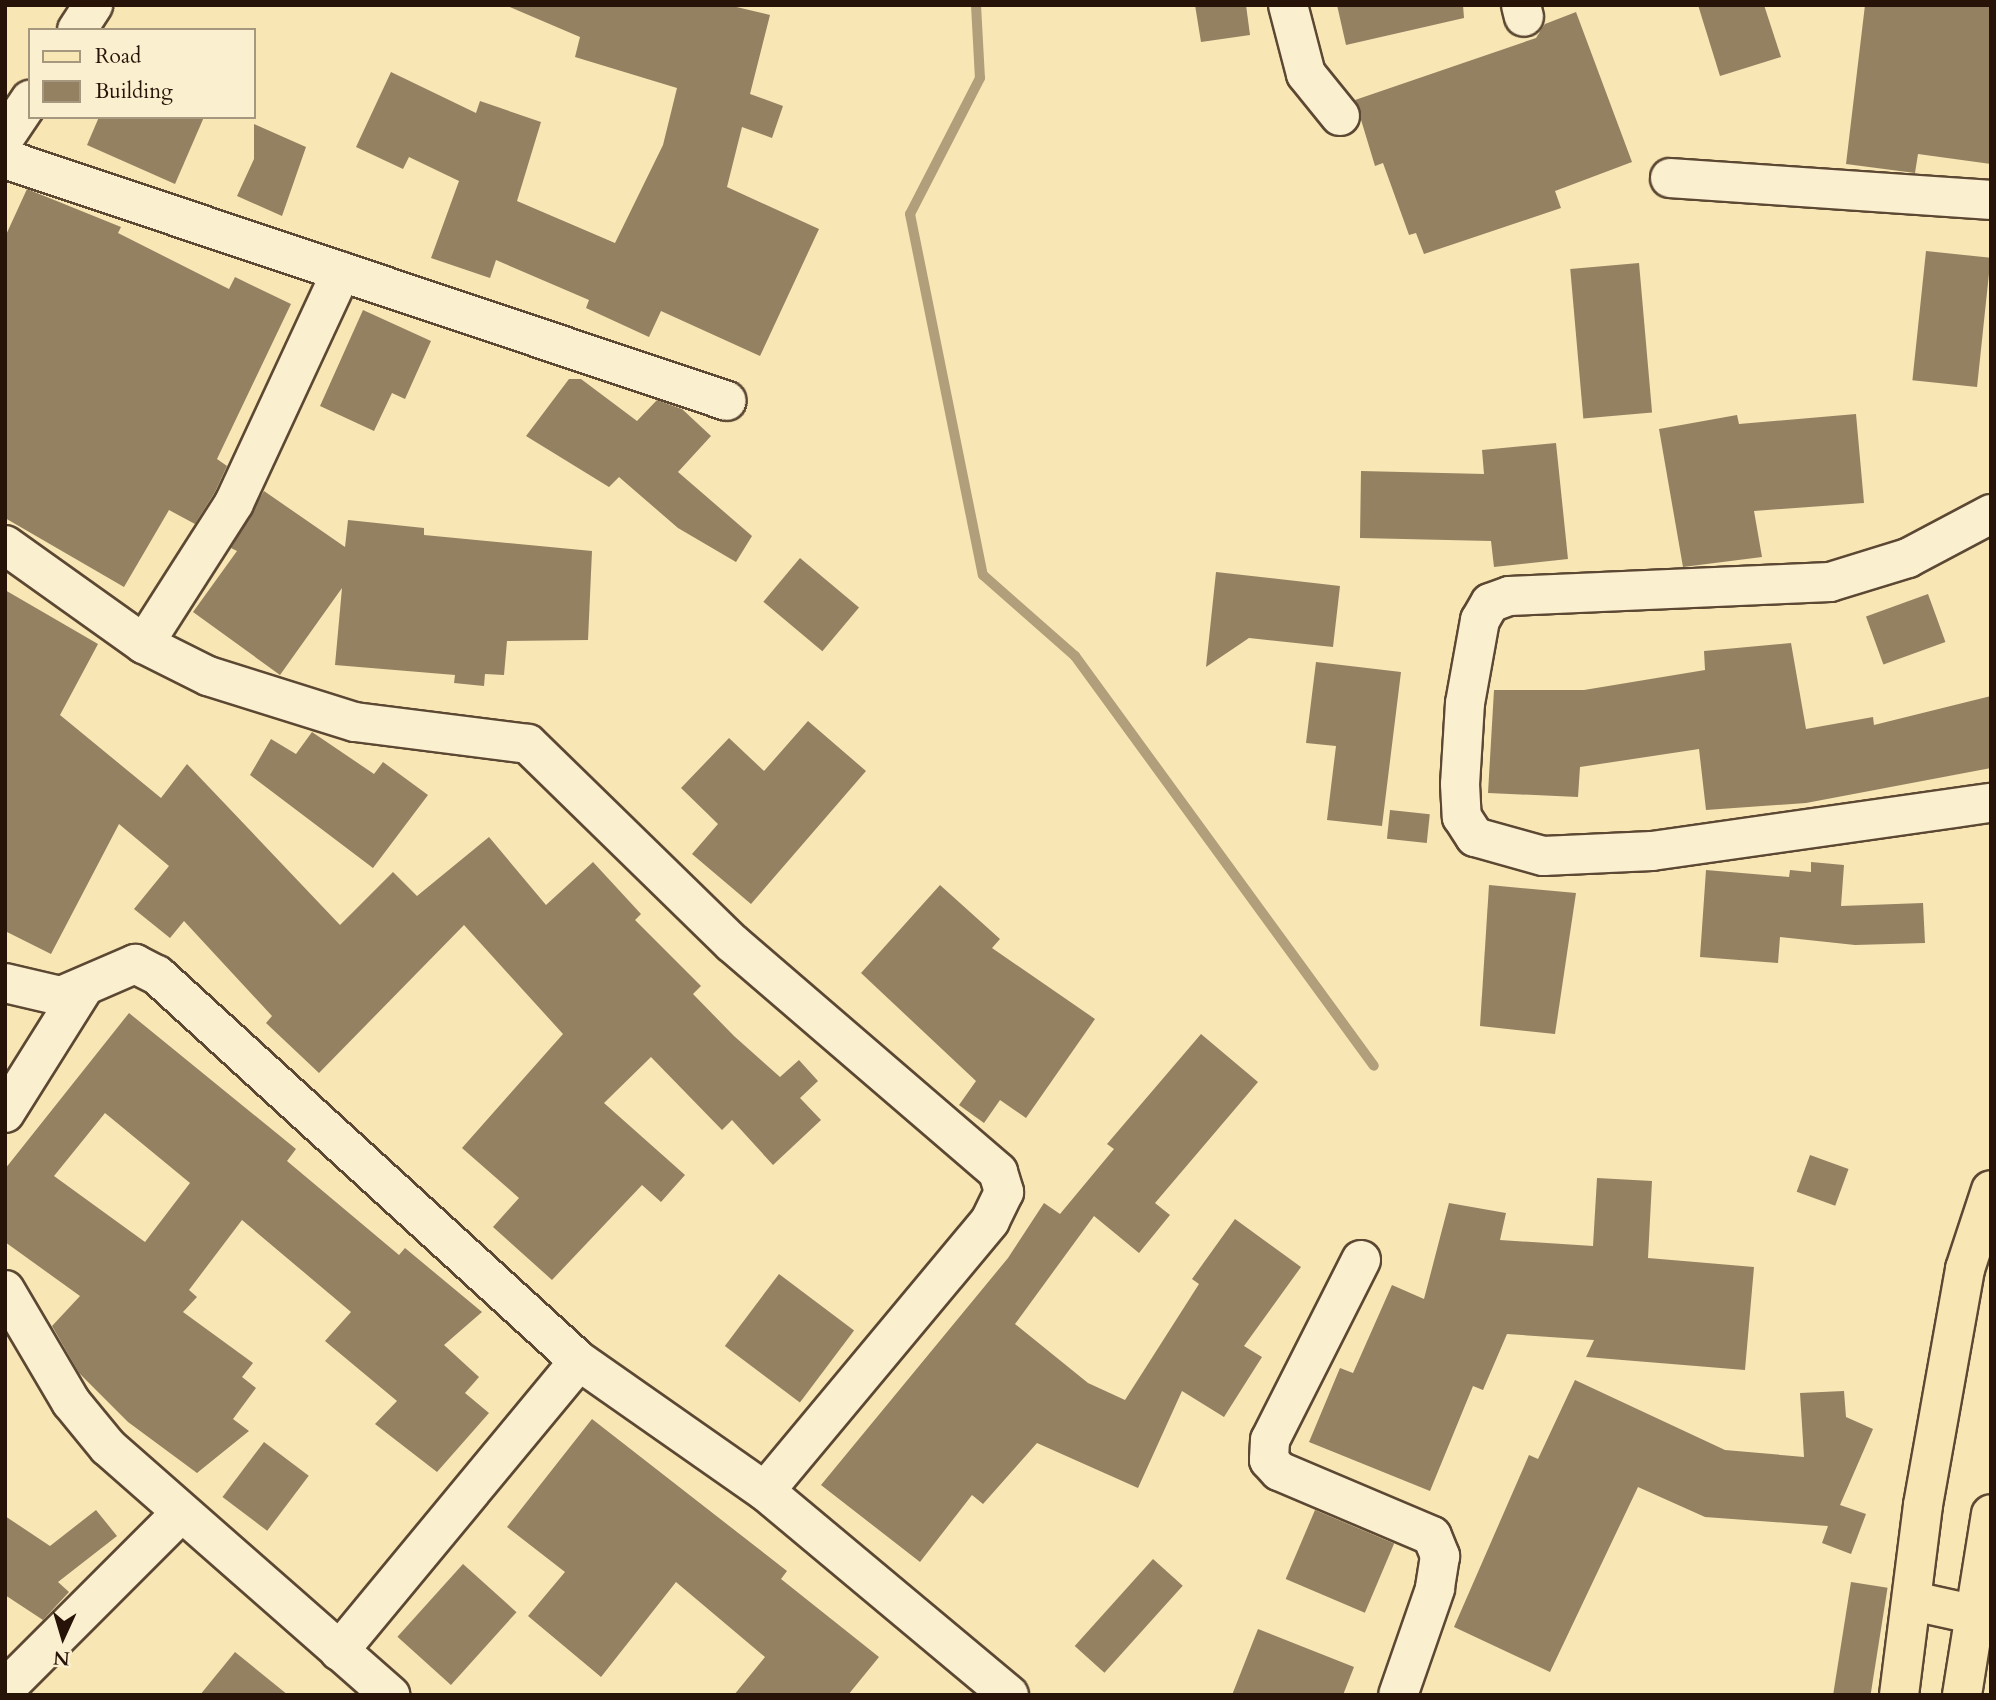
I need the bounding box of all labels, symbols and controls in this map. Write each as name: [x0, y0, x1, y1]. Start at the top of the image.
legend: [28, 28, 256, 119]
text: Road: [95, 42, 141, 71]
text: Building: [95, 77, 173, 106]
north arrow: [28, 1602, 98, 1672]
text: N: [52, 1644, 71, 1671]

